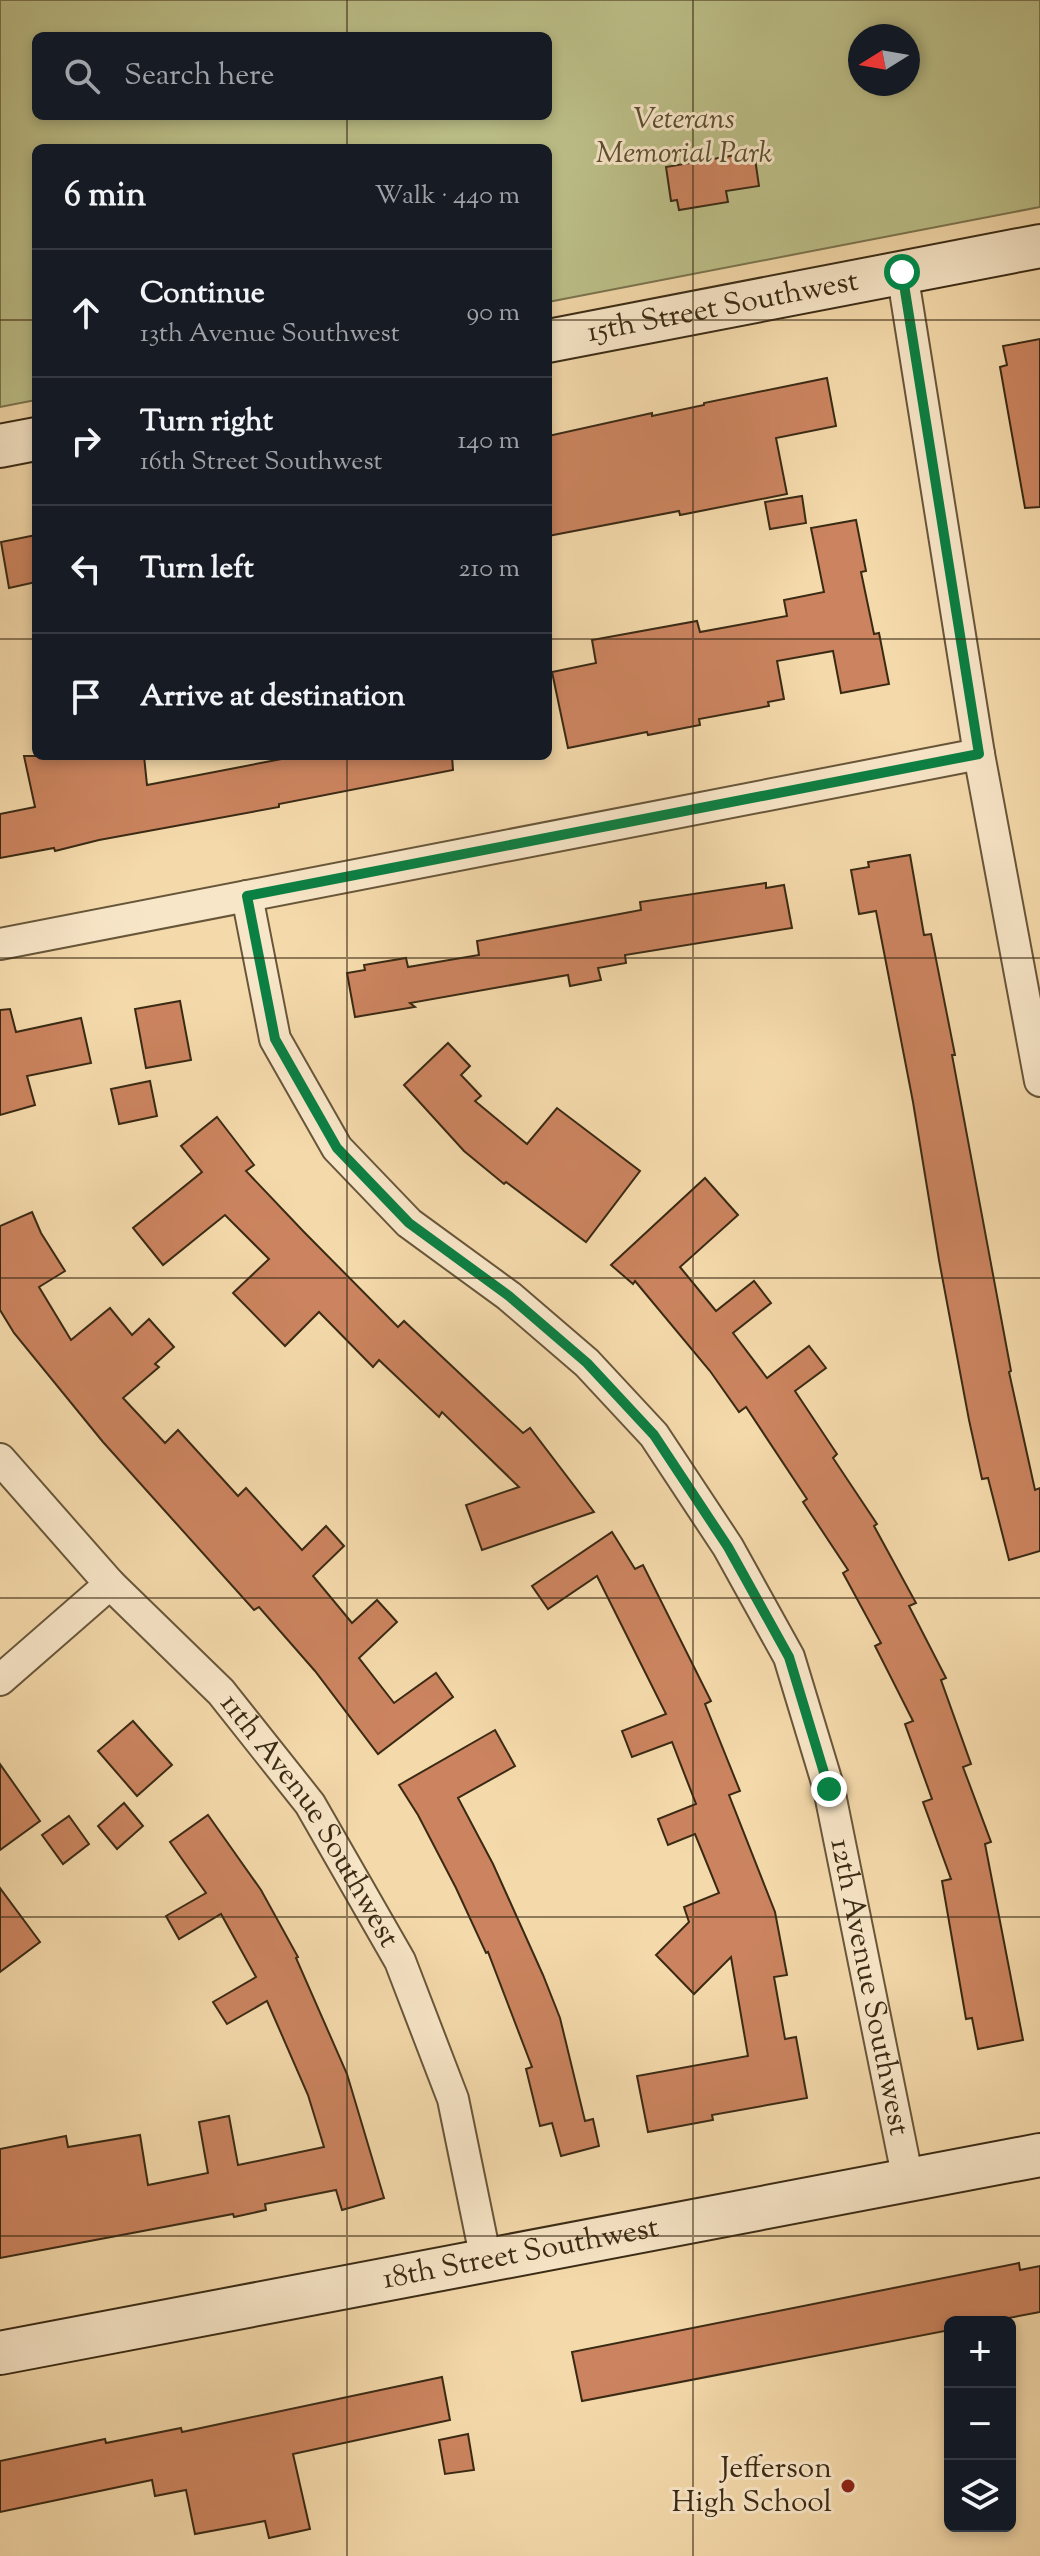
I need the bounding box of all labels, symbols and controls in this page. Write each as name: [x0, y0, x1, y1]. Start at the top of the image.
north arrow: [848, 24, 920, 96]
search box: [32, 32, 552, 120]
icon: search: [60, 54, 104, 98]
text: Search here: [124, 55, 274, 98]
park label: Veterans Memorial Park: [596, 99, 772, 176]
text: 6 min: [64, 172, 146, 221]
text: Walk · 440 m: [375, 178, 520, 215]
route start: [884, 254, 920, 290]
street label: 15th Street Southwest: [583, 260, 862, 354]
text: Continue: [140, 273, 265, 316]
icon: ahead: [64, 291, 108, 335]
text: 90 m: [467, 295, 520, 332]
text: 13th Avenue Southwest: [140, 316, 400, 353]
text: Turn right: [140, 401, 273, 444]
icon: right: [64, 419, 108, 463]
text: 140 m: [457, 423, 520, 460]
text: 16th Street Southwest: [140, 444, 383, 481]
icon: left: [64, 547, 108, 591]
text: Turn left: [140, 548, 254, 591]
text: 210 m: [458, 551, 520, 588]
icon: arrive: [64, 675, 108, 719]
text: Arrive at destination: [140, 676, 405, 719]
street label: 11th Avenue Southwest: [209, 1685, 410, 1956]
route end: [811, 1771, 847, 1807]
street label: 12th Avenue Southwest: [818, 1835, 920, 2139]
street label: 18th Street Southwest: [379, 2207, 662, 2301]
map controls: [944, 2316, 1016, 2532]
button: +: [944, 2316, 1016, 2388]
button: −: [944, 2388, 1016, 2460]
place label: Jefferson High School: [672, 2448, 832, 2525]
button: layers: [944, 2460, 1016, 2532]
marker: Jefferson High School: [839, 2477, 857, 2495]

